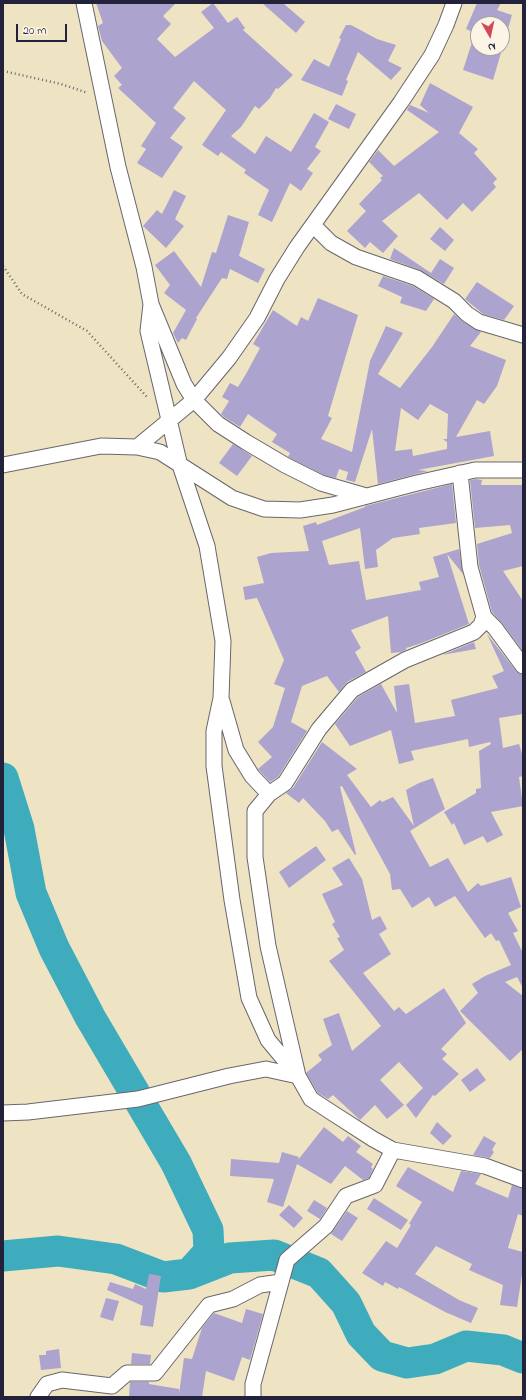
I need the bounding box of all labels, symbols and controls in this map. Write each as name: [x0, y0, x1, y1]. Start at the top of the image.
scale bar: [18, 16, 69, 42]
north arrow: [470, 16, 510, 56]
text: 20 m: [23, 22, 46, 40]
text: N: [487, 38, 497, 55]

